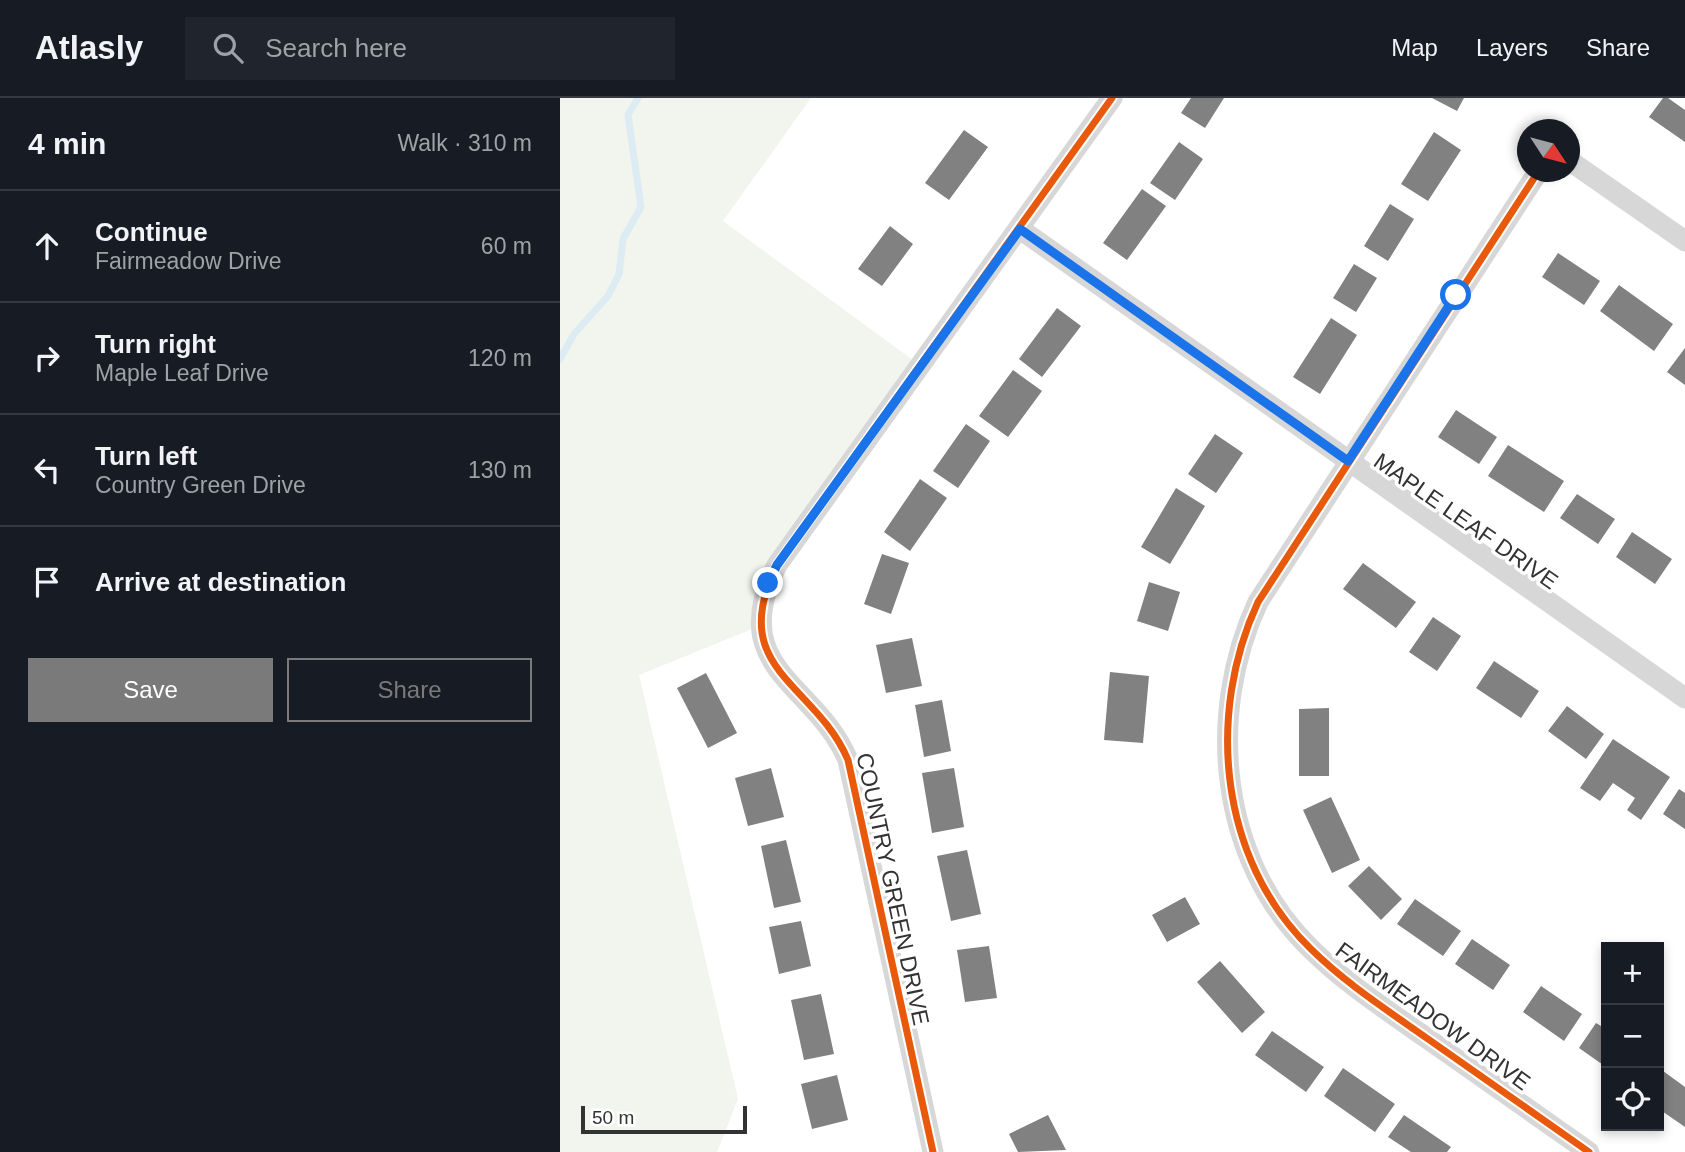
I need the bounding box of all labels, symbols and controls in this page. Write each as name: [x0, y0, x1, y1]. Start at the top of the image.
search box: [185, 17, 675, 80]
text: Atlasly: [35, 29, 143, 66]
icon: search: [209, 29, 247, 67]
text: Search here: [265, 33, 407, 63]
text: Map: [1391, 34, 1438, 61]
text: Layers: [1476, 34, 1548, 61]
text: Share: [1586, 34, 1650, 61]
north arrow: [1517, 119, 1580, 182]
text: 4 min: [28, 127, 106, 160]
text: Walk · 310 m: [397, 130, 532, 156]
text: Continue: [95, 217, 208, 247]
icon: ahead: [28, 227, 66, 265]
text: 60 m: [481, 233, 532, 259]
text: Fairmeadow Drive: [95, 248, 282, 274]
route start: [1440, 279, 1471, 310]
text: Turn right: [95, 329, 216, 359]
icon: right: [28, 339, 66, 377]
text: 120 m: [468, 345, 532, 371]
text: Maple Leaf Drive: [95, 360, 269, 386]
text: Turn left: [95, 441, 197, 471]
street label: MAPLE LEAF DRIVE: [1369, 448, 1563, 594]
icon: left: [28, 451, 66, 489]
text: 130 m: [468, 457, 532, 483]
text: Country Green Drive: [95, 472, 306, 498]
icon: arrive: [28, 563, 66, 601]
text: Arrive at destination: [95, 567, 346, 597]
route end: [752, 567, 783, 598]
button: Save: [28, 658, 273, 722]
button: Share: [287, 658, 532, 722]
street label: COUNTRY GREEN DRIVE: [851, 750, 935, 1028]
street label: FAIRMEADOW DRIVE: [1331, 937, 1535, 1095]
map controls: [1601, 942, 1664, 1131]
button: +: [1601, 942, 1664, 1005]
button: −: [1601, 1005, 1664, 1068]
button: locate: [1601, 1068, 1664, 1131]
scale bar: [581, 1103, 747, 1135]
text: 50 m: [592, 1107, 634, 1128]

